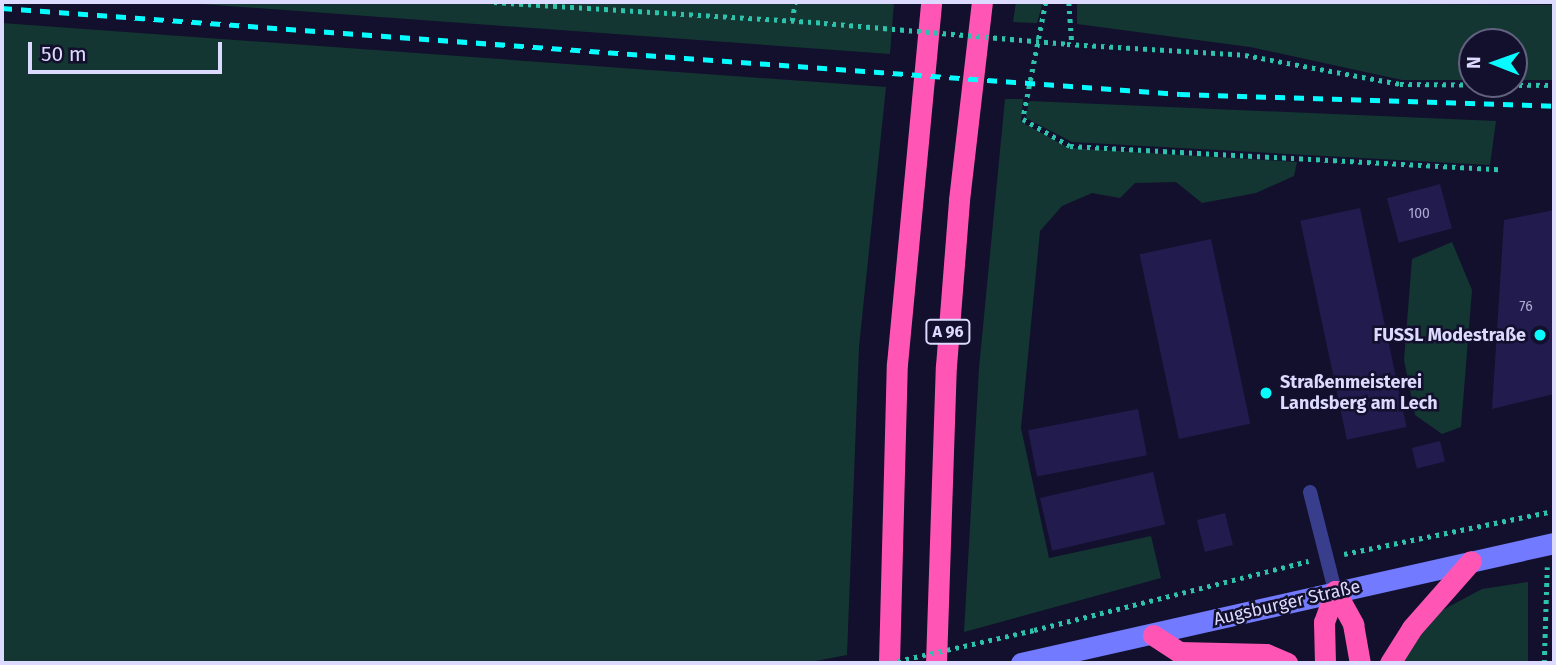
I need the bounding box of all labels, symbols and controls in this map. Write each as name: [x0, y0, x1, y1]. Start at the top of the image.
scale bar: [32, 28, 226, 72]
north arrow: [1458, 28, 1528, 98]
text: 50 m: [41, 41, 87, 67]
text: N: [1462, 56, 1485, 69]
house number: 100: [1408, 206, 1430, 222]
house number: 76: [1519, 299, 1533, 315]
road number: A 96: [925, 320, 971, 344]
place label: FUSSL Modestraße: [1373, 324, 1526, 346]
marker: FUSSL Modestraße: [1532, 327, 1548, 343]
place label: Straßenmeisterei Landsberg am Lech: [1280, 372, 1438, 414]
marker: Straßenmeisterei Landsberg am Lech: [1258, 385, 1274, 401]
street label: Augsburger Straße: [1212, 576, 1362, 630]

